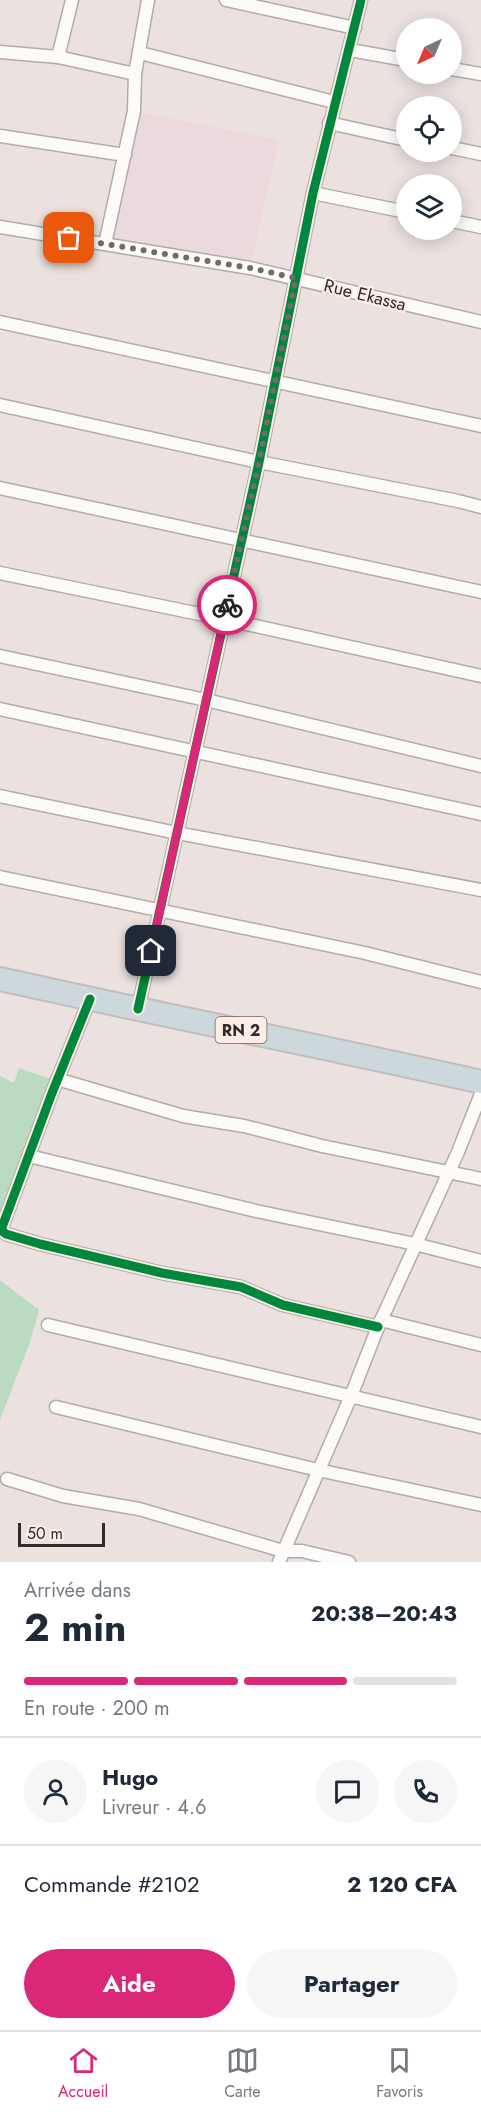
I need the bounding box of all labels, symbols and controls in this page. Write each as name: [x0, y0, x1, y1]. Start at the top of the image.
north arrow: [396, 18, 462, 84]
map controls: [396, 18, 462, 240]
button: locate: [396, 96, 462, 162]
button: layers: [396, 174, 462, 240]
pin: [43, 212, 94, 263]
icon: bag: [52, 221, 85, 254]
street label: Rue Ekassa: [321, 272, 409, 318]
courier: [197, 575, 257, 635]
icon: bike: [211, 589, 244, 622]
pin: [125, 925, 176, 976]
icon: home: [134, 934, 167, 967]
road number: RN 2: [216, 1017, 266, 1043]
scale bar: [18, 1520, 105, 1548]
text: 50 m: [27, 1522, 63, 1545]
text: Arrivée dans: [24, 1576, 131, 1605]
text: 20:38–20:43: [311, 1597, 457, 1629]
text: 2 min: [24, 1599, 126, 1656]
text: En route · 200 m: [24, 1694, 170, 1723]
button: person: [24, 1760, 87, 1823]
button: chat: [316, 1760, 379, 1823]
button: phone: [394, 1760, 457, 1823]
text: Hugo: [102, 1761, 158, 1793]
text: Livreur · 4.6: [102, 1793, 206, 1822]
text: Commande #2102: [24, 1868, 199, 1900]
text: 2 120 CFA: [347, 1868, 457, 1900]
button: Aide: [24, 1949, 235, 2018]
button: Partager: [247, 1949, 457, 2018]
tab: Accueil: [58, 2044, 108, 2103]
tab: Carte: [224, 2044, 260, 2103]
tab: Favoris: [376, 2044, 423, 2103]

